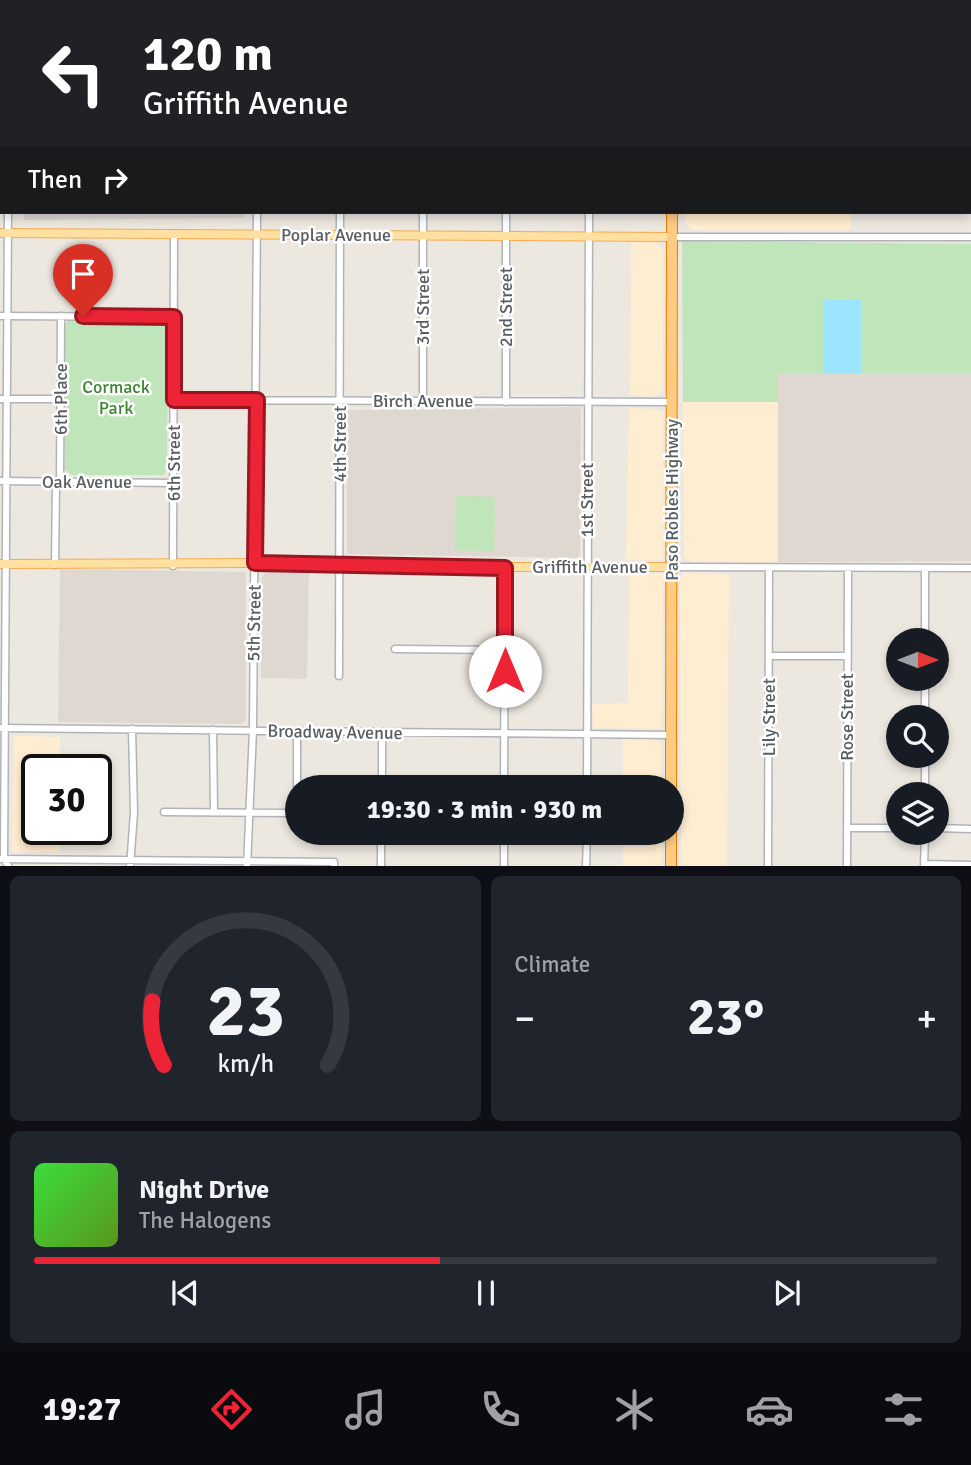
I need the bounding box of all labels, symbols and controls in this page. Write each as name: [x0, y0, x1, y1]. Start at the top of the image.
text: 120 m: [143, 24, 273, 84]
icon: left: [28, 28, 119, 119]
text: Griffith Avenue: [143, 84, 348, 123]
icon: right: [96, 161, 134, 199]
text: Then: [28, 164, 82, 196]
street label: Poplar Avenue: [281, 224, 391, 246]
pin: [53, 244, 113, 316]
icon: arrive: [64, 255, 102, 293]
street label: 2nd Street: [495, 267, 517, 347]
street label: 3rd Street: [412, 269, 434, 345]
street label: 6th Place: [50, 363, 72, 435]
park label: Cormack Park: [82, 376, 150, 419]
street label: Birch Avenue: [373, 390, 473, 412]
street label: 4th Street: [329, 406, 351, 482]
street label: Paso Robles Highway: [661, 419, 683, 581]
street label: 6th Street: [163, 425, 185, 501]
street label: 1st Street: [576, 463, 598, 537]
street label: Oak Avenue: [42, 471, 132, 493]
street label: Griffith Avenue: [532, 556, 648, 578]
street label: 5th Street: [242, 584, 266, 662]
north arrow: [886, 628, 948, 691]
map controls: [886, 628, 949, 845]
position arrow: [468, 634, 542, 708]
street label: Rose Street: [836, 673, 858, 761]
street label: Lily Street: [758, 678, 780, 756]
button: search: [886, 705, 949, 768]
street label: Broadway Avenue: [267, 720, 403, 744]
speed limit sign: 30: [21, 754, 112, 845]
button: layers: [886, 782, 949, 845]
text: 19:30 · 3 min · 930 m: [367, 794, 602, 826]
text: Climate: [515, 950, 590, 979]
text: 23: [206, 967, 285, 1056]
text: 23°: [687, 985, 764, 1049]
text: −: [515, 995, 535, 1042]
text: +: [916, 995, 937, 1042]
text: km/h: [217, 1047, 274, 1078]
text: Night Drive: [139, 1174, 269, 1206]
text: The Halogens: [139, 1206, 271, 1235]
icon: previous: [166, 1274, 204, 1312]
icon: pause: [467, 1274, 505, 1312]
icon: next: [768, 1274, 806, 1312]
icon: directions: [207, 1385, 256, 1434]
icon: music: [341, 1385, 390, 1434]
icon: phone: [476, 1385, 525, 1434]
icon: climate: [610, 1385, 659, 1434]
icon: car: [745, 1385, 794, 1434]
icon: filters: [879, 1385, 928, 1434]
text: 19:27: [43, 1390, 121, 1429]

